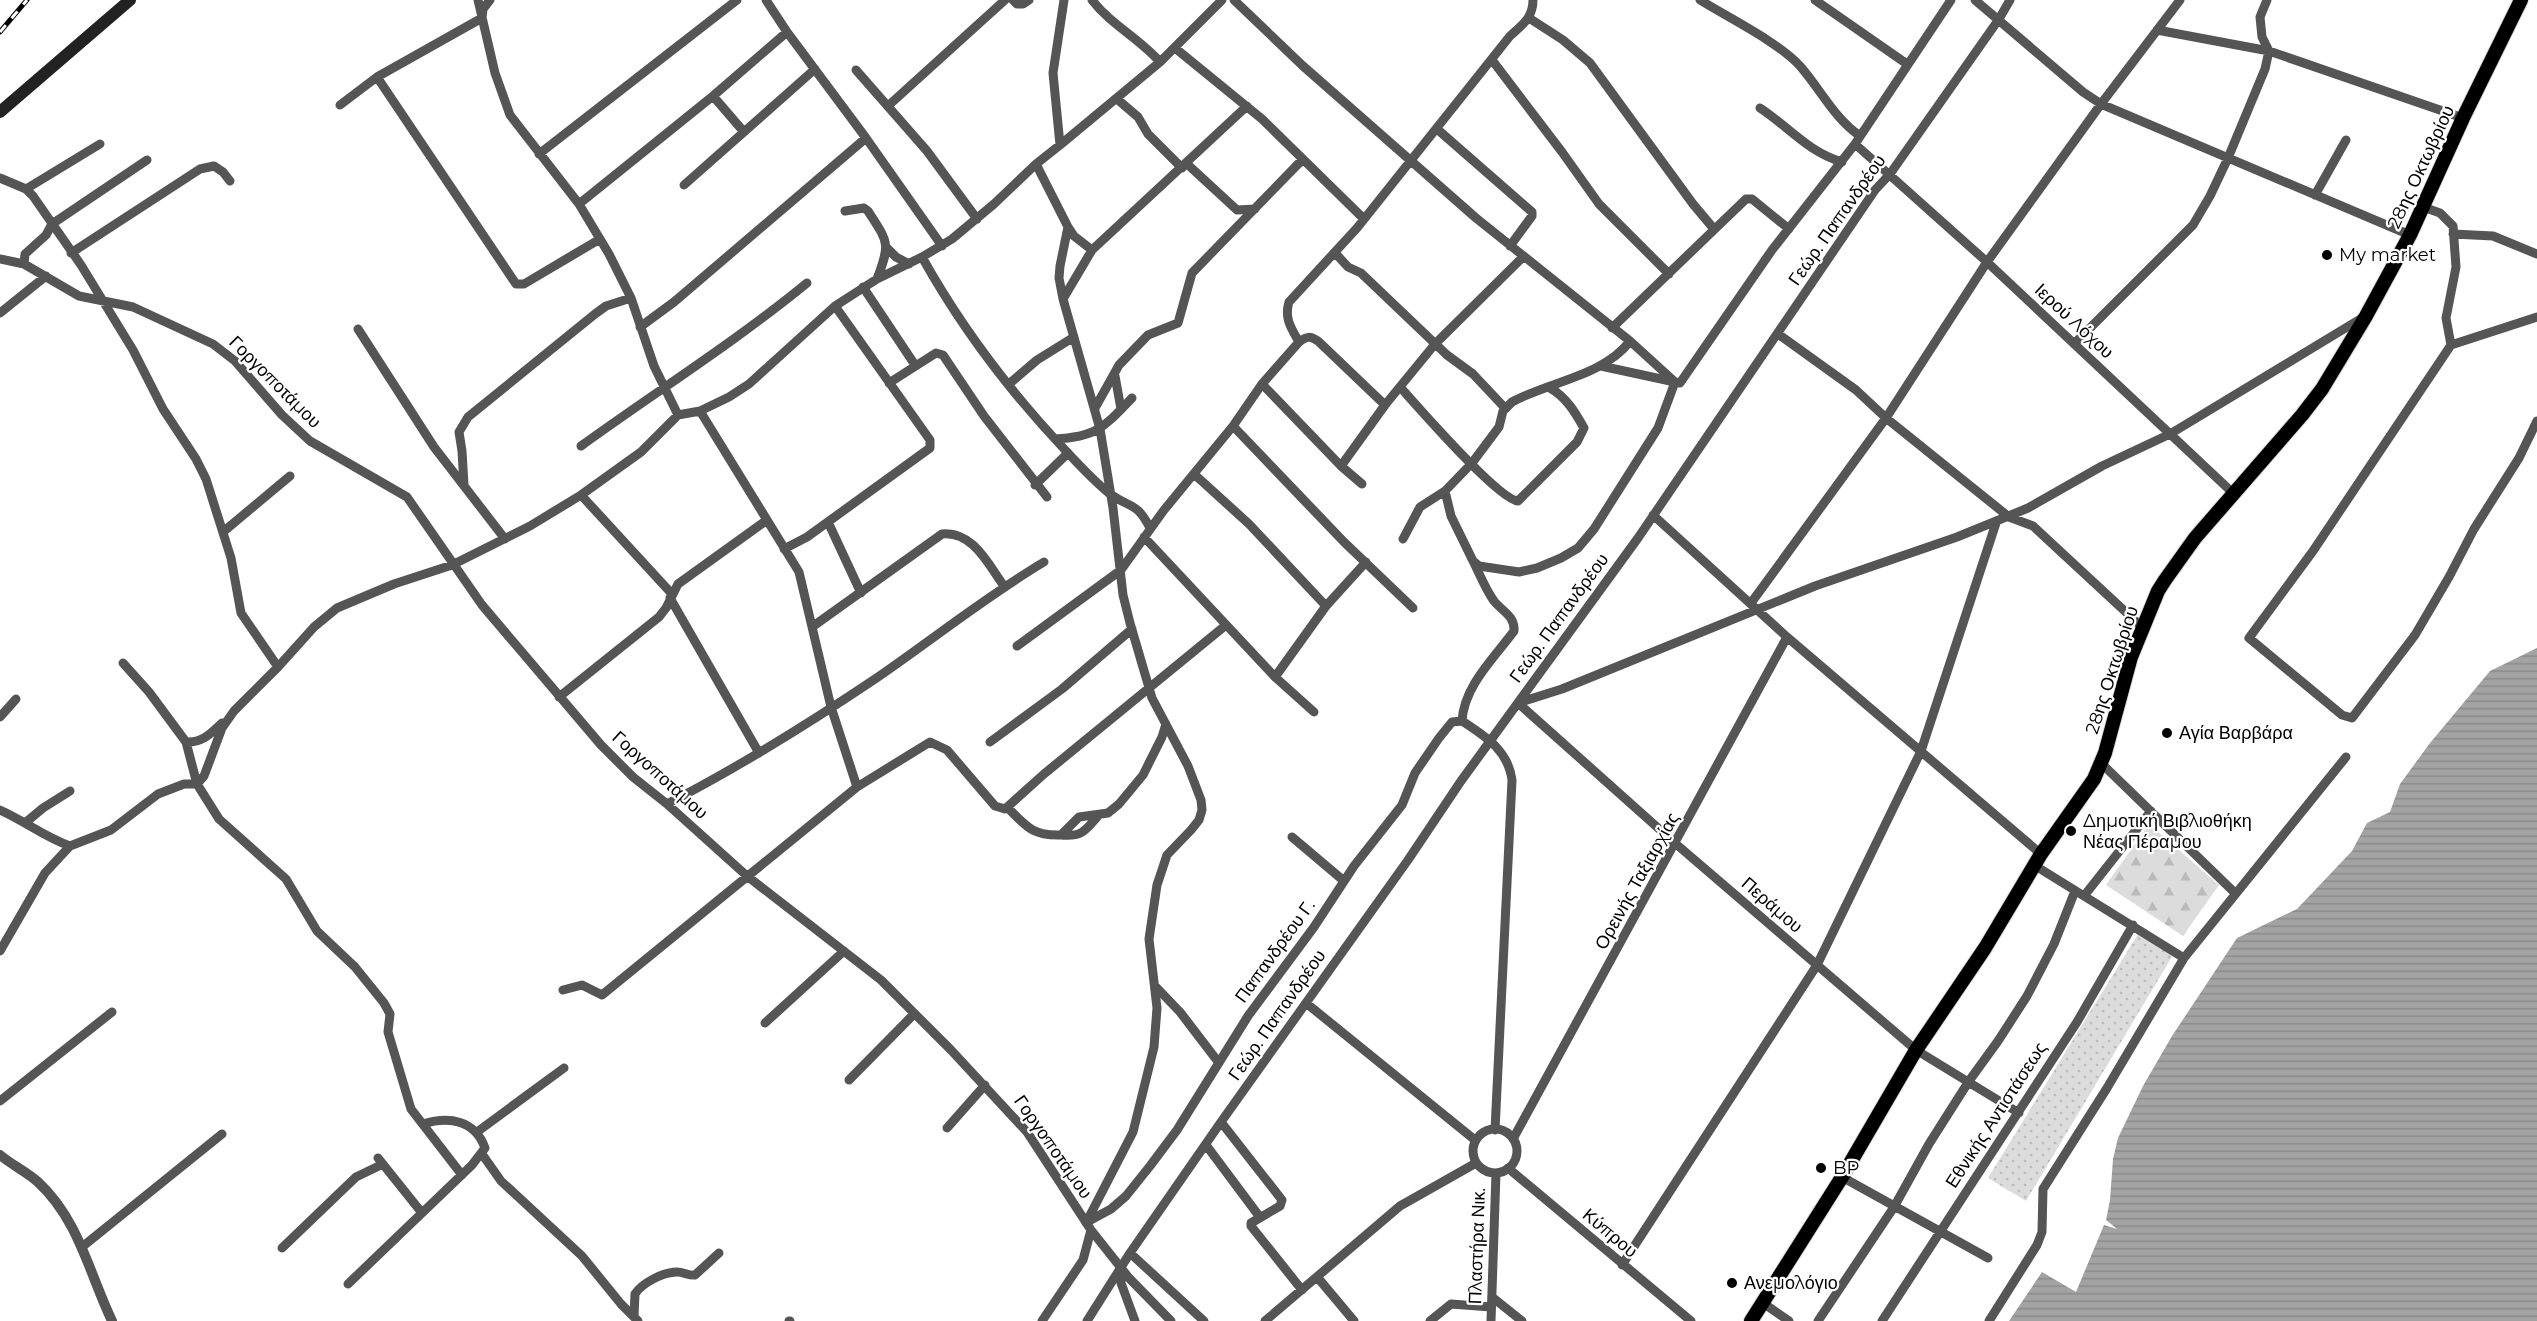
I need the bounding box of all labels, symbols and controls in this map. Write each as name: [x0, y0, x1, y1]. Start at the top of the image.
street label: 28ης Οκτωβρίου: [2383, 102, 2459, 232]
street label: Γεώρ. Παπανδρέου: [1784, 150, 1890, 290]
place label: My market: [2339, 244, 2436, 266]
marker: My market: [2320, 248, 2334, 262]
street label: Ιερού Λόχου: [2030, 279, 2118, 363]
street label: Γοργοποτάμου: [224, 331, 326, 433]
street label: Γεώρ. Παπανδρέου: [1505, 549, 1613, 687]
street label: 28ης Οκτωβρίου: [2081, 603, 2143, 737]
place label: Αγία Βαρβάρα: [2179, 722, 2293, 744]
street label: Γοργοποτάμου: [608, 726, 712, 824]
marker: Αγία Βαρβάρα: [2160, 726, 2174, 740]
street label: Ορεινής Ταξιαρχίας: [1590, 808, 1684, 953]
place label: Δημοτική Βιβλιοθήκη Νέας Πέραμου: [2083, 810, 2252, 853]
marker: Δημοτική Βιβλιοθήκη Νέας Πέραμου: [2064, 824, 2078, 838]
street label: Περάμου: [1737, 873, 1807, 937]
street label: Παπανδρέου Γ.: [1230, 895, 1320, 1007]
street label: Γεώρ. Παπανδρέου: [1224, 945, 1330, 1085]
street label: Εθνικής Αντιστάσεως: [1941, 1038, 2052, 1192]
street label: Γοργοποτάμου: [1009, 1091, 1097, 1203]
place label: BP: [1833, 1157, 1860, 1179]
marker: BP: [1814, 1161, 1828, 1175]
street label: Πλαστήρα Νικ.: [1464, 1187, 1490, 1305]
street label: Κύπρου: [1578, 1204, 1642, 1262]
place label: Ανεμολόγιο: [1744, 1272, 1838, 1294]
marker: Ανεμολόγιο: [1725, 1276, 1739, 1290]

